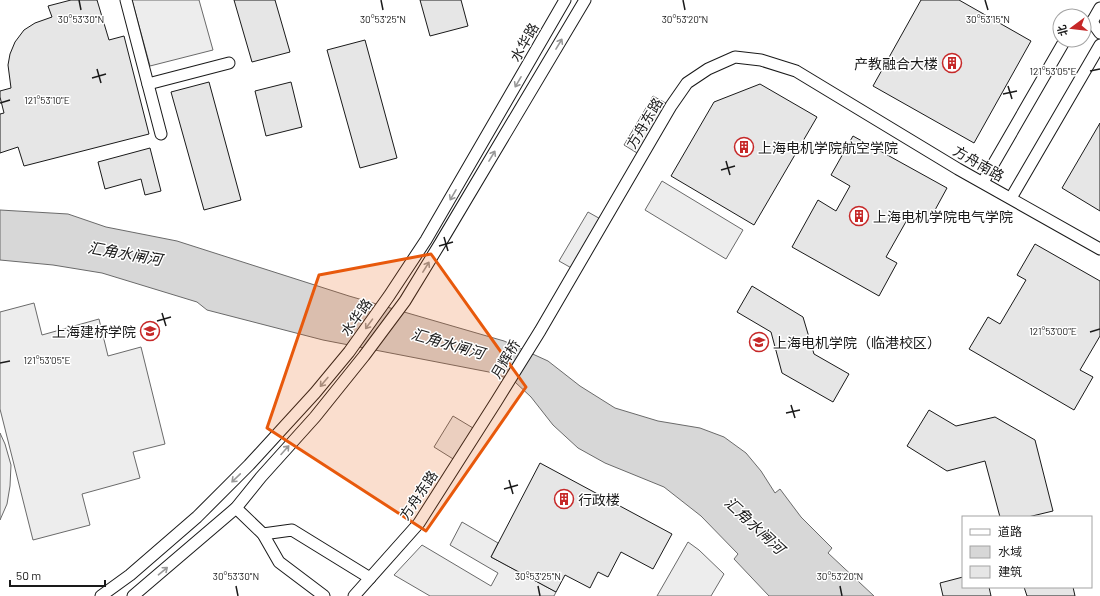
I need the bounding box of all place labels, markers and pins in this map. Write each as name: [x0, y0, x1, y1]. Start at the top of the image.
building icon: 产教融合大楼: [941, 52, 963, 74]
place label: 产教融合大楼: [854, 55, 938, 72]
building icon: 上海电机学院航空学院: [733, 136, 755, 158]
place label: 上海电机学院航空学院: [758, 139, 898, 156]
building icon: 上海电机学院电气学院: [848, 205, 870, 227]
place label: 上海电机学院电气学院: [873, 208, 1013, 225]
school or university icon: 上海建桥学院: [139, 320, 161, 342]
place label: 上海建桥学院: [52, 323, 136, 340]
school or university icon: 上海电机学院（临港校区）: [748, 331, 770, 353]
place label: 上海电机学院（临港校区）: [773, 334, 941, 351]
building icon: 行政楼: [553, 488, 575, 510]
place label: 行政楼: [578, 491, 620, 508]

